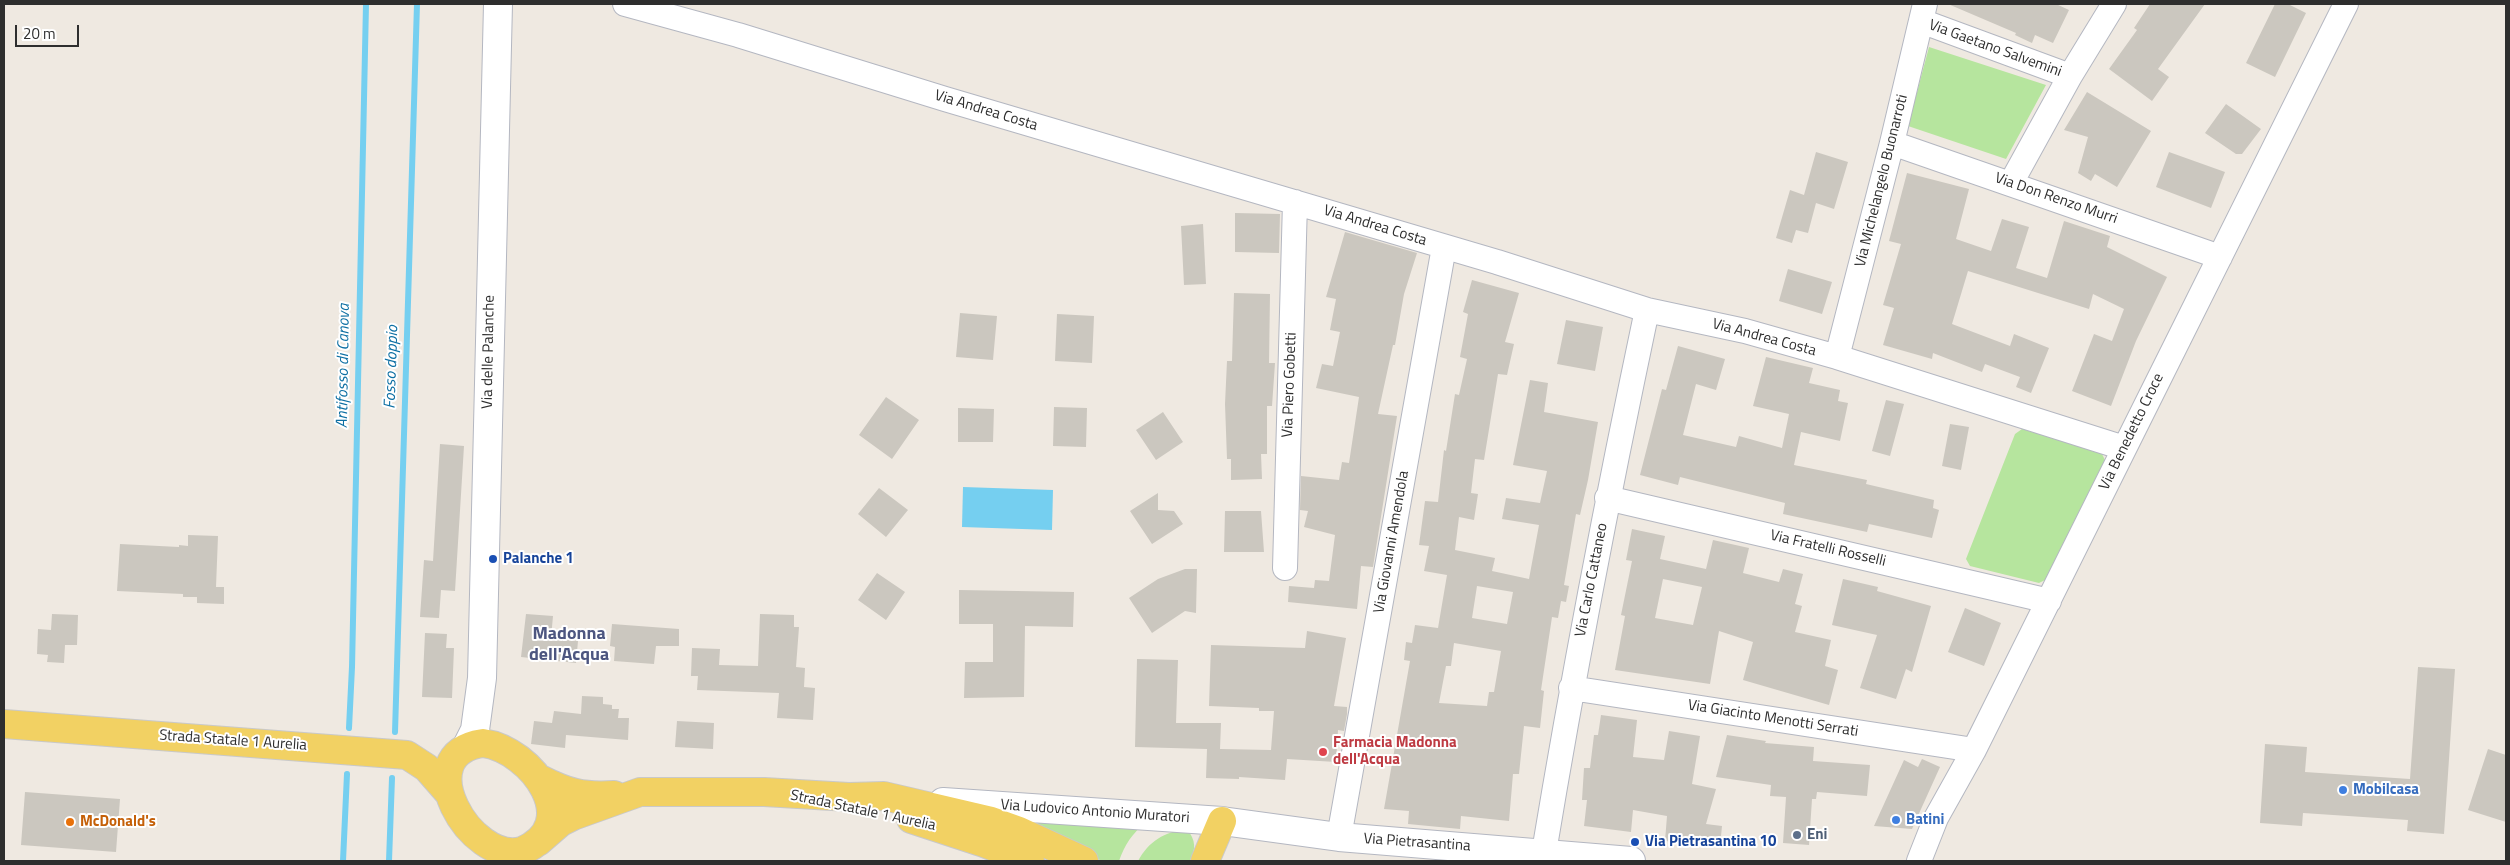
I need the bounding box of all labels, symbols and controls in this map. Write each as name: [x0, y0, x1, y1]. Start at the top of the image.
scale bar: [18, 15, 81, 47]
street label: Via Gaetano Salvemini: [1926, 17, 2064, 81]
text: 20 m: [23, 22, 56, 45]
street label: Via Andrea Costa: [932, 87, 1040, 135]
street label: Via Michelangelo Buonarroti: [1852, 93, 1912, 269]
street label: Via Don Renzo Murri: [1992, 170, 2120, 228]
street label: Via Andrea Costa: [1321, 202, 1429, 250]
street label: Via delle Palanche: [479, 295, 499, 409]
water label: Antifosso di Canova: [333, 304, 355, 428]
street label: Via Andrea Costa: [1710, 315, 1818, 361]
water label: Fosso doppio: [381, 325, 403, 409]
street label: Via Piero Gobetti: [1279, 332, 1301, 438]
street label: Via Benedetto Croce: [2096, 371, 2168, 493]
street label: Via Giovanni Amendola: [1371, 469, 1413, 615]
street label: Via Carlo Cattaneo: [1572, 522, 1612, 638]
street label: Via Fratelli Rosselli: [1768, 527, 1888, 571]
place label: Palanche 1: [503, 550, 574, 568]
marker: Palanche 1: [487, 553, 499, 565]
district label: Madonna dell'Acqua: [529, 624, 609, 666]
street label: Via Giacinto Menotti Serrati: [1686, 697, 1860, 741]
street label: Strada Statale 1 Aurelia: [159, 727, 307, 755]
place label: Farmacia Madonna dell'Acqua: [1333, 734, 1457, 769]
marker: Farmacia Madonna dell'Acqua: [1317, 746, 1329, 758]
place label: Mobilcasa: [2353, 781, 2419, 799]
marker: Mobilcasa: [2337, 784, 2349, 796]
street label: Strada Statale 1 Aurelia: [789, 787, 937, 835]
street label: Via Ludovico Antonio Muratori: [1000, 796, 1190, 828]
place label: Batini: [1906, 811, 1944, 829]
place label: McDonald's: [80, 813, 156, 831]
marker: Batini: [1890, 814, 1902, 826]
marker: McDonald's: [64, 816, 76, 828]
place label: Eni: [1807, 826, 1827, 844]
marker: Eni: [1791, 829, 1803, 841]
street label: Via Pietrasantina: [1363, 830, 1471, 856]
place label: Via Pietrasantina 10: [1645, 833, 1776, 851]
marker: Via Pietrasantina 10: [1629, 836, 1641, 848]

